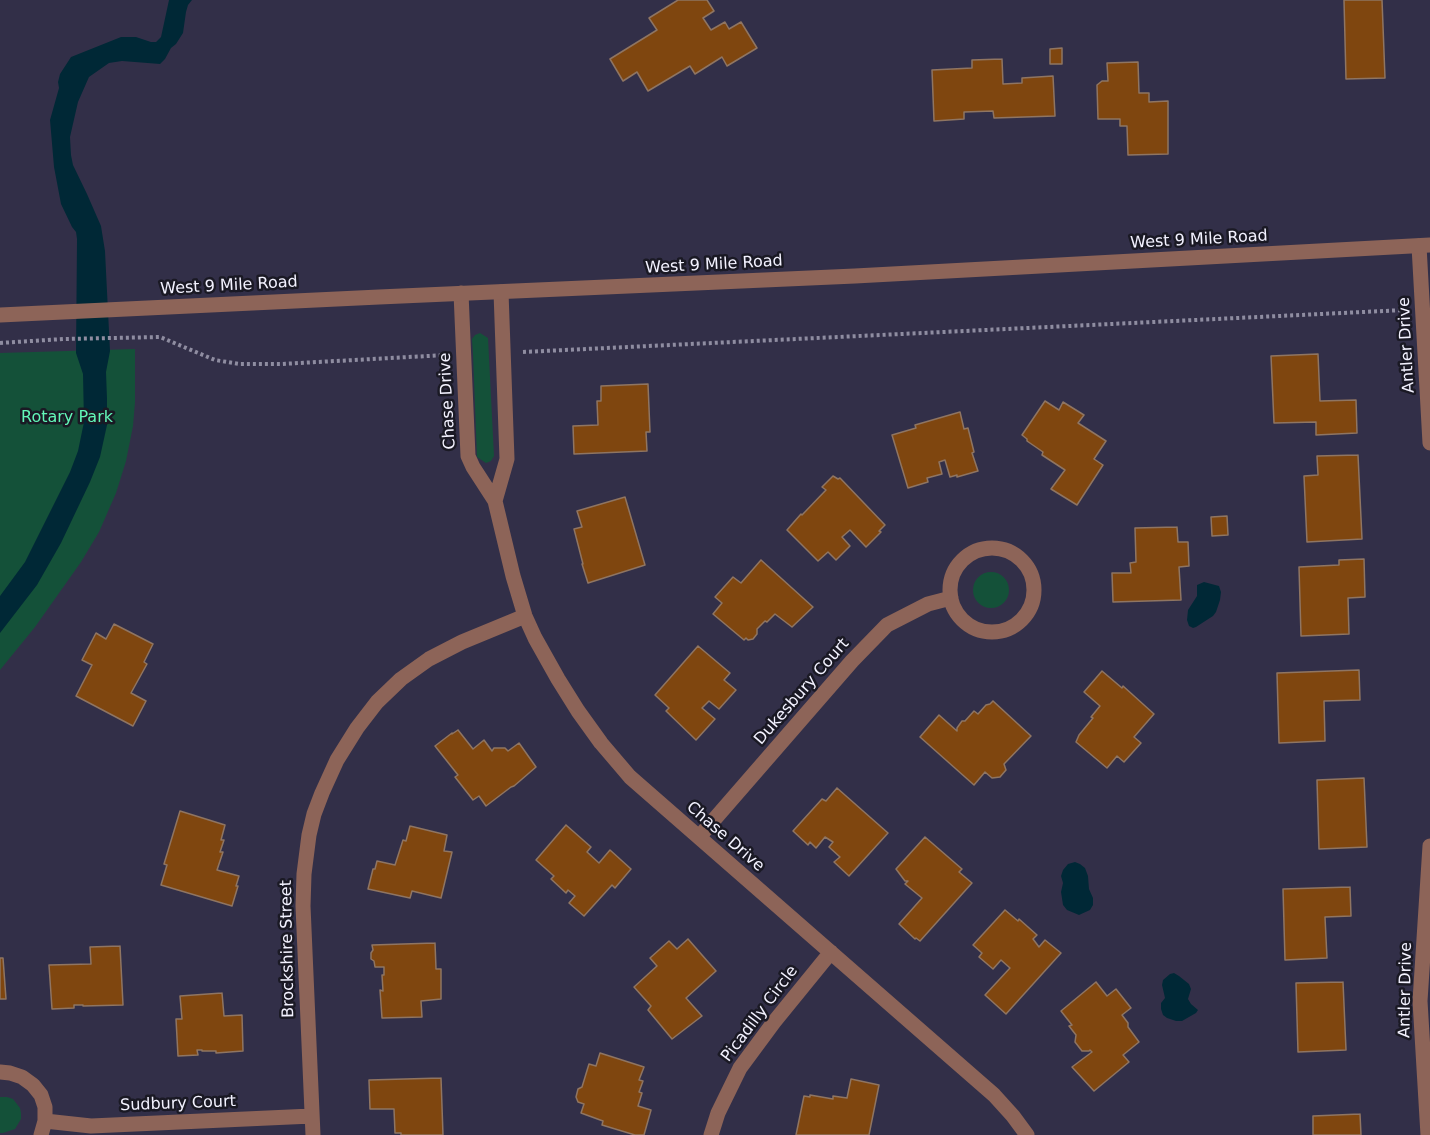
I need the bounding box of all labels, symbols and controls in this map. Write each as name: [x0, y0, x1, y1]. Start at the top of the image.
street label: West 9 Mile Road: [1130, 227, 1268, 253]
street label: West 9 Mile Road: [645, 252, 783, 278]
street label: West 9 Mile Road: [160, 273, 298, 299]
street label: Antler Drive: [1395, 297, 1419, 393]
street label: Chase Drive: [436, 352, 460, 450]
park label: Rotary Park: [21, 408, 113, 428]
street label: Dukesbury Court: [751, 635, 853, 749]
street label: Chase Drive: [682, 798, 768, 876]
street label: Brockshire Street: [277, 880, 299, 1018]
street label: Antler Drive: [1396, 942, 1416, 1038]
street label: Picadilly Circle: [718, 962, 802, 1066]
street label: Sudbury Court: [120, 1092, 236, 1116]

